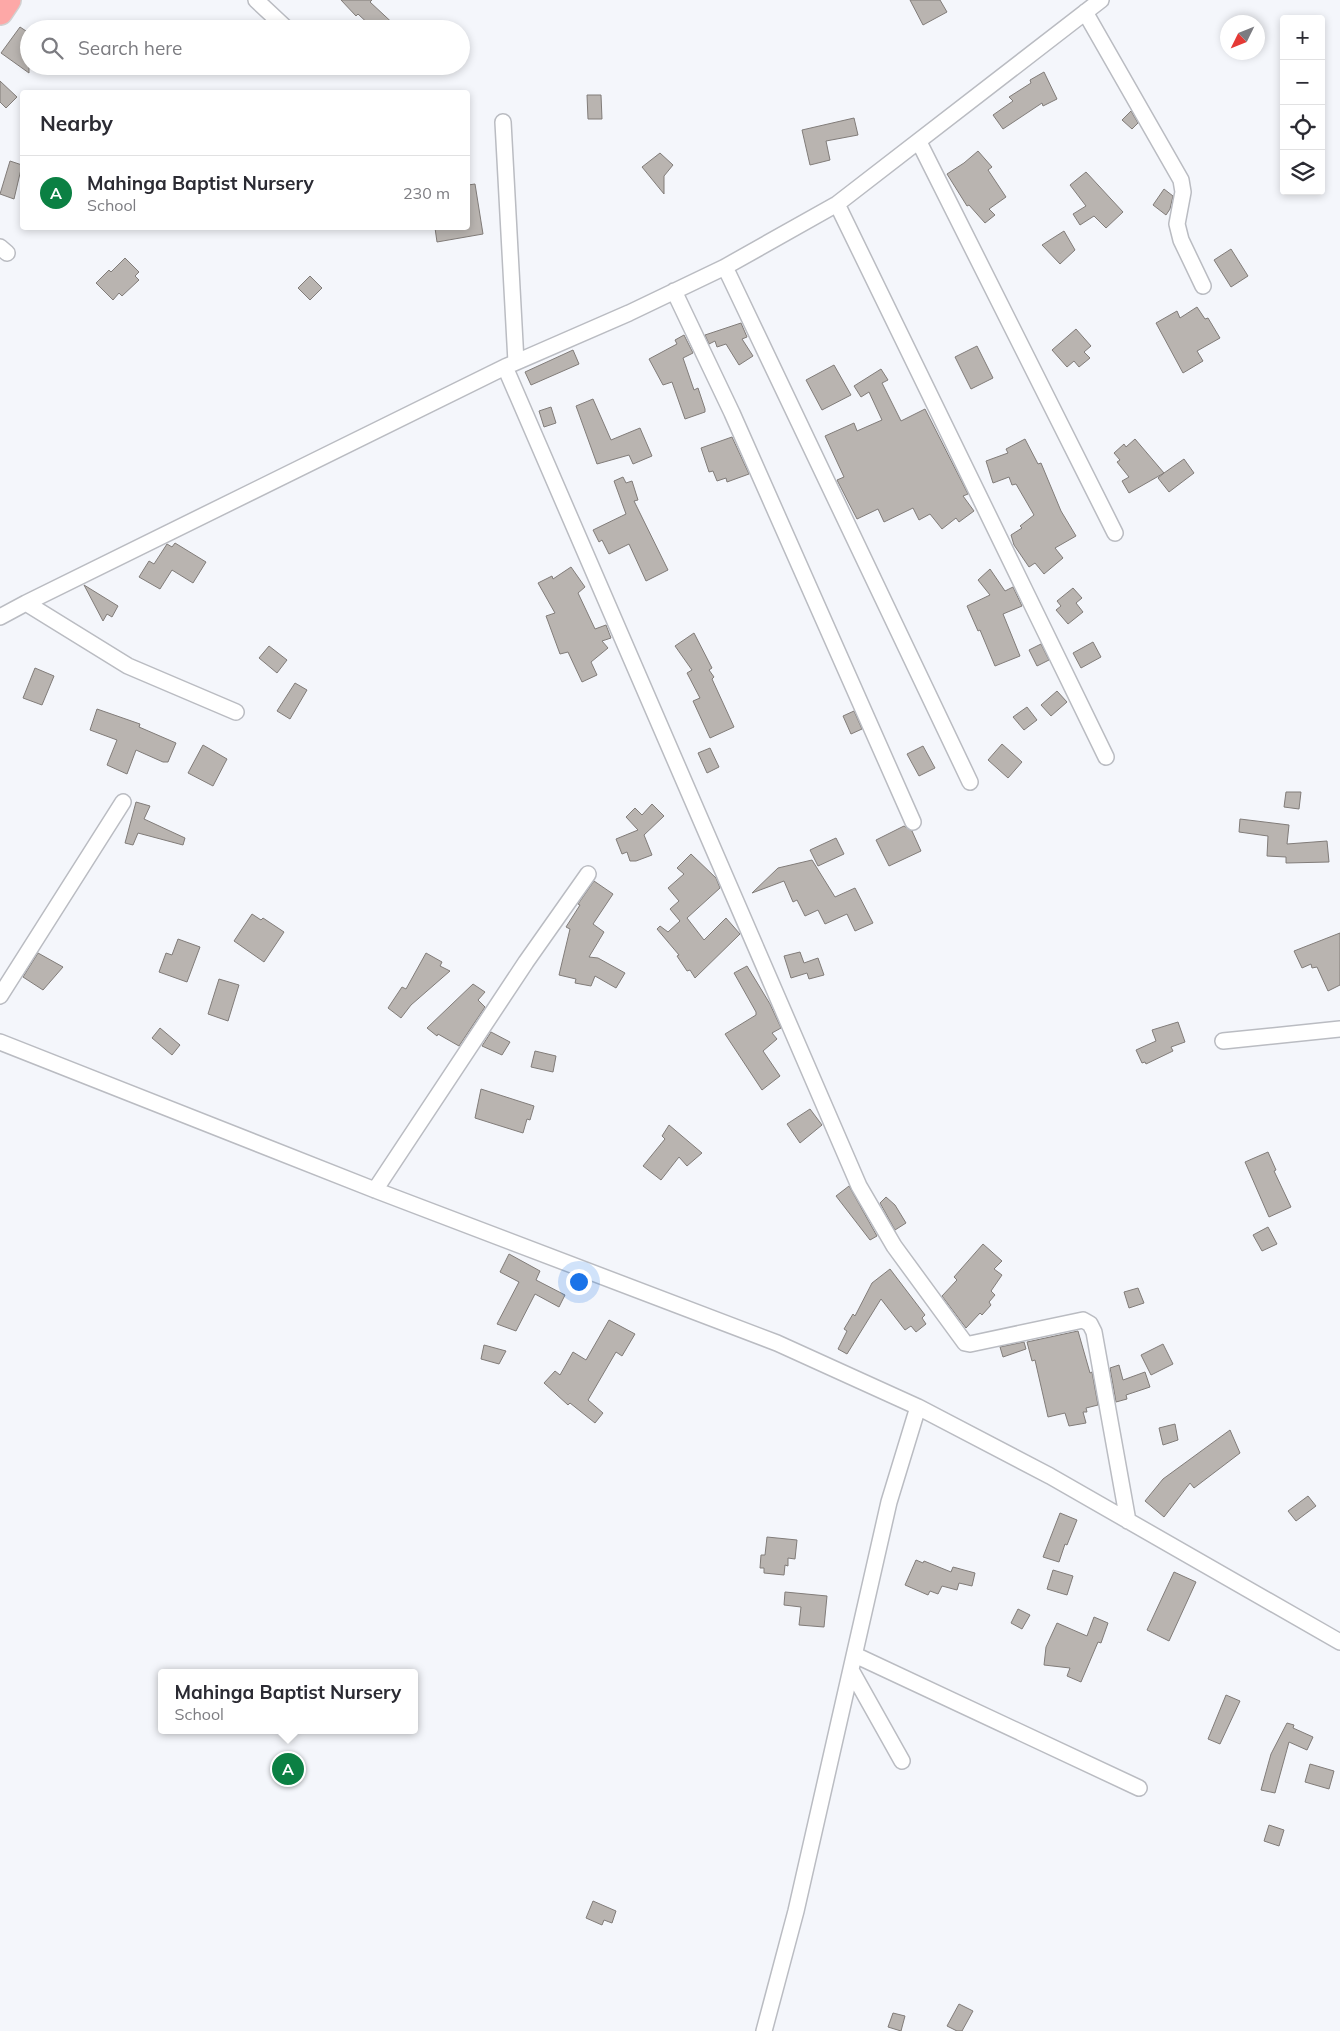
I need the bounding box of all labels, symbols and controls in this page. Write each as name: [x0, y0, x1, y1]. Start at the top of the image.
north arrow: [1220, 15, 1265, 60]
map controls: [1280, 15, 1325, 195]
button: +: [1280, 15, 1325, 60]
search box: [20, 20, 470, 75]
icon: search: [38, 34, 66, 62]
text: Search here: [78, 36, 182, 60]
button: −: [1280, 60, 1325, 105]
button: locate: [1280, 105, 1325, 150]
text: Nearby: [40, 110, 113, 136]
button: layers: [1280, 150, 1325, 195]
text: Mahinga Baptist Nursery: [87, 171, 314, 195]
text: A: [50, 183, 62, 203]
text: 230 m: [403, 183, 450, 203]
text: School: [87, 195, 136, 215]
your location: [566, 1269, 592, 1295]
popup: [158, 1669, 418, 1734]
text: Mahinga Baptist Nursery: [175, 1680, 401, 1704]
text: School: [175, 1704, 224, 1724]
pin: A: [272, 1750, 304, 1788]

